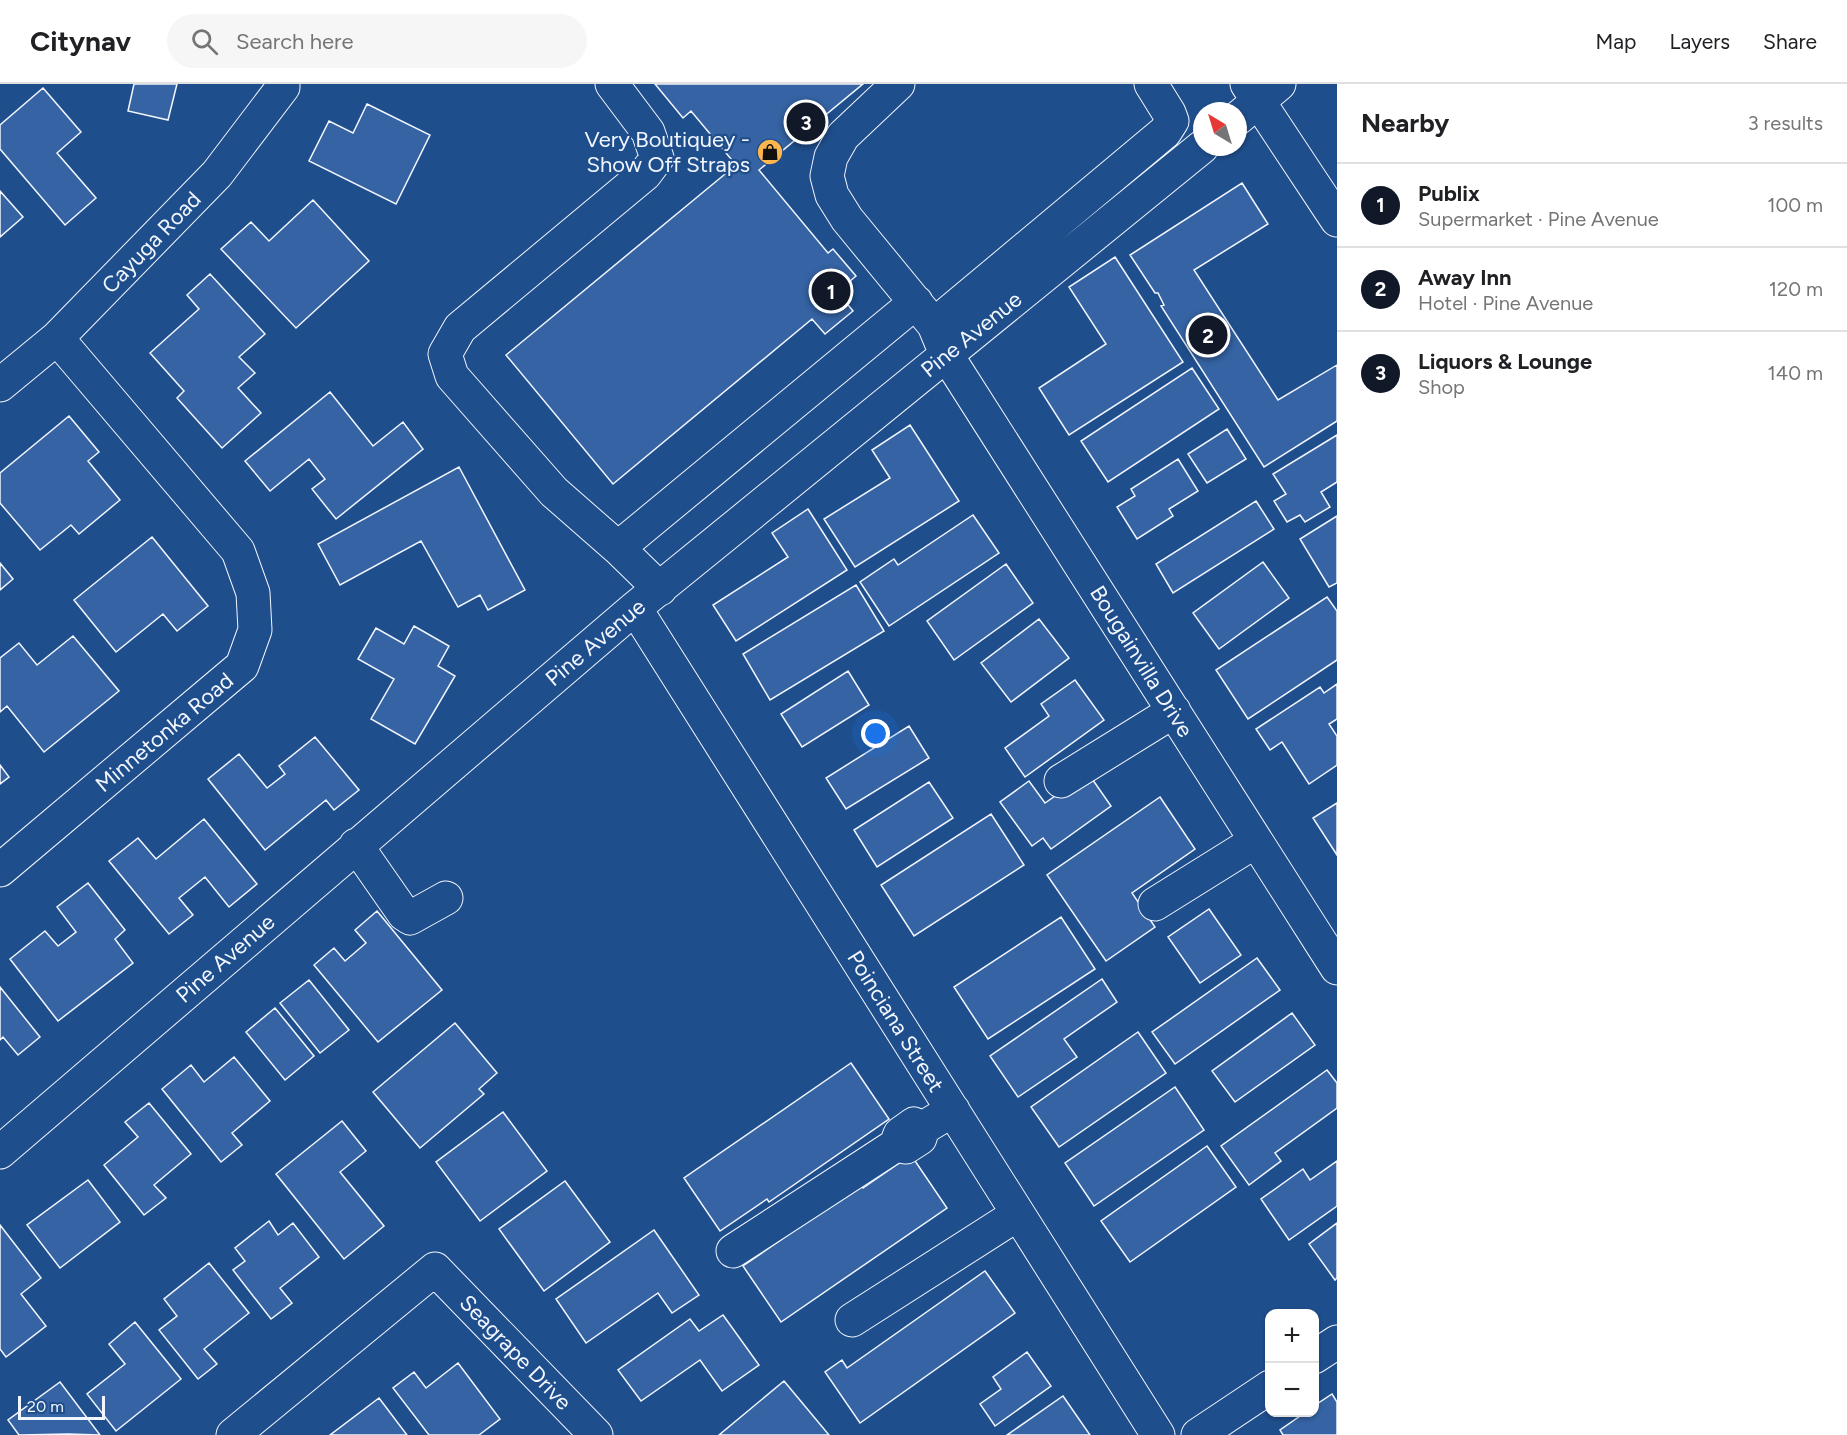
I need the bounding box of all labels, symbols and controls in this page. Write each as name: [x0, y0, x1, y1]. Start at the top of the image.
search box: [167, 14, 587, 68]
text: Citynav: [30, 24, 131, 58]
icon: search: [188, 25, 221, 58]
text: Search here: [236, 28, 354, 55]
text: Map: [1596, 29, 1636, 54]
text: Layers: [1669, 29, 1730, 54]
text: Share: [1763, 29, 1817, 54]
pin: 3: [786, 99, 826, 144]
north arrow: [1193, 102, 1247, 156]
text: Nearby: [1361, 107, 1449, 139]
text: 3 results: [1748, 111, 1823, 135]
place label: Very Boutiquey - Show Off Straps: [584, 126, 750, 178]
shop icon: Very Boutiquey - Show Off Straps: [755, 137, 785, 167]
text: Publix: [1418, 180, 1480, 207]
street label: Cayuga Road: [96, 186, 207, 299]
text: 1: [1376, 193, 1385, 217]
text: 100 m: [1767, 193, 1823, 217]
text: Supermarket · Pine Avenue: [1418, 207, 1659, 231]
text: Away Inn: [1418, 264, 1511, 291]
pin: 1: [812, 268, 850, 314]
text: 2: [1375, 277, 1386, 301]
text: 120 m: [1769, 277, 1823, 301]
street label: Pine Avenue: [915, 286, 1027, 383]
text: Hotel · Pine Avenue: [1418, 291, 1593, 315]
pin: 2: [1188, 312, 1228, 358]
text: Liquors & Lounge: [1418, 348, 1592, 375]
text: 3: [1375, 361, 1386, 385]
text: 140 m: [1768, 361, 1823, 385]
text: Shop: [1418, 375, 1465, 399]
street label: Bougainvilla Drive: [1084, 581, 1199, 742]
street label: Pine Avenue: [540, 593, 651, 692]
street label: Minnetonka Road: [90, 667, 239, 798]
your location: [861, 719, 890, 748]
street label: Pine Avenue: [170, 908, 280, 1009]
street label: Poinciana Street: [841, 946, 950, 1097]
street label: Seagrape Drive: [454, 1289, 577, 1416]
map controls: [1265, 1309, 1319, 1417]
button: +: [1265, 1309, 1319, 1363]
button: −: [1265, 1363, 1319, 1417]
scale bar: [18, 1393, 105, 1420]
text: 20 m: [27, 1397, 64, 1416]

